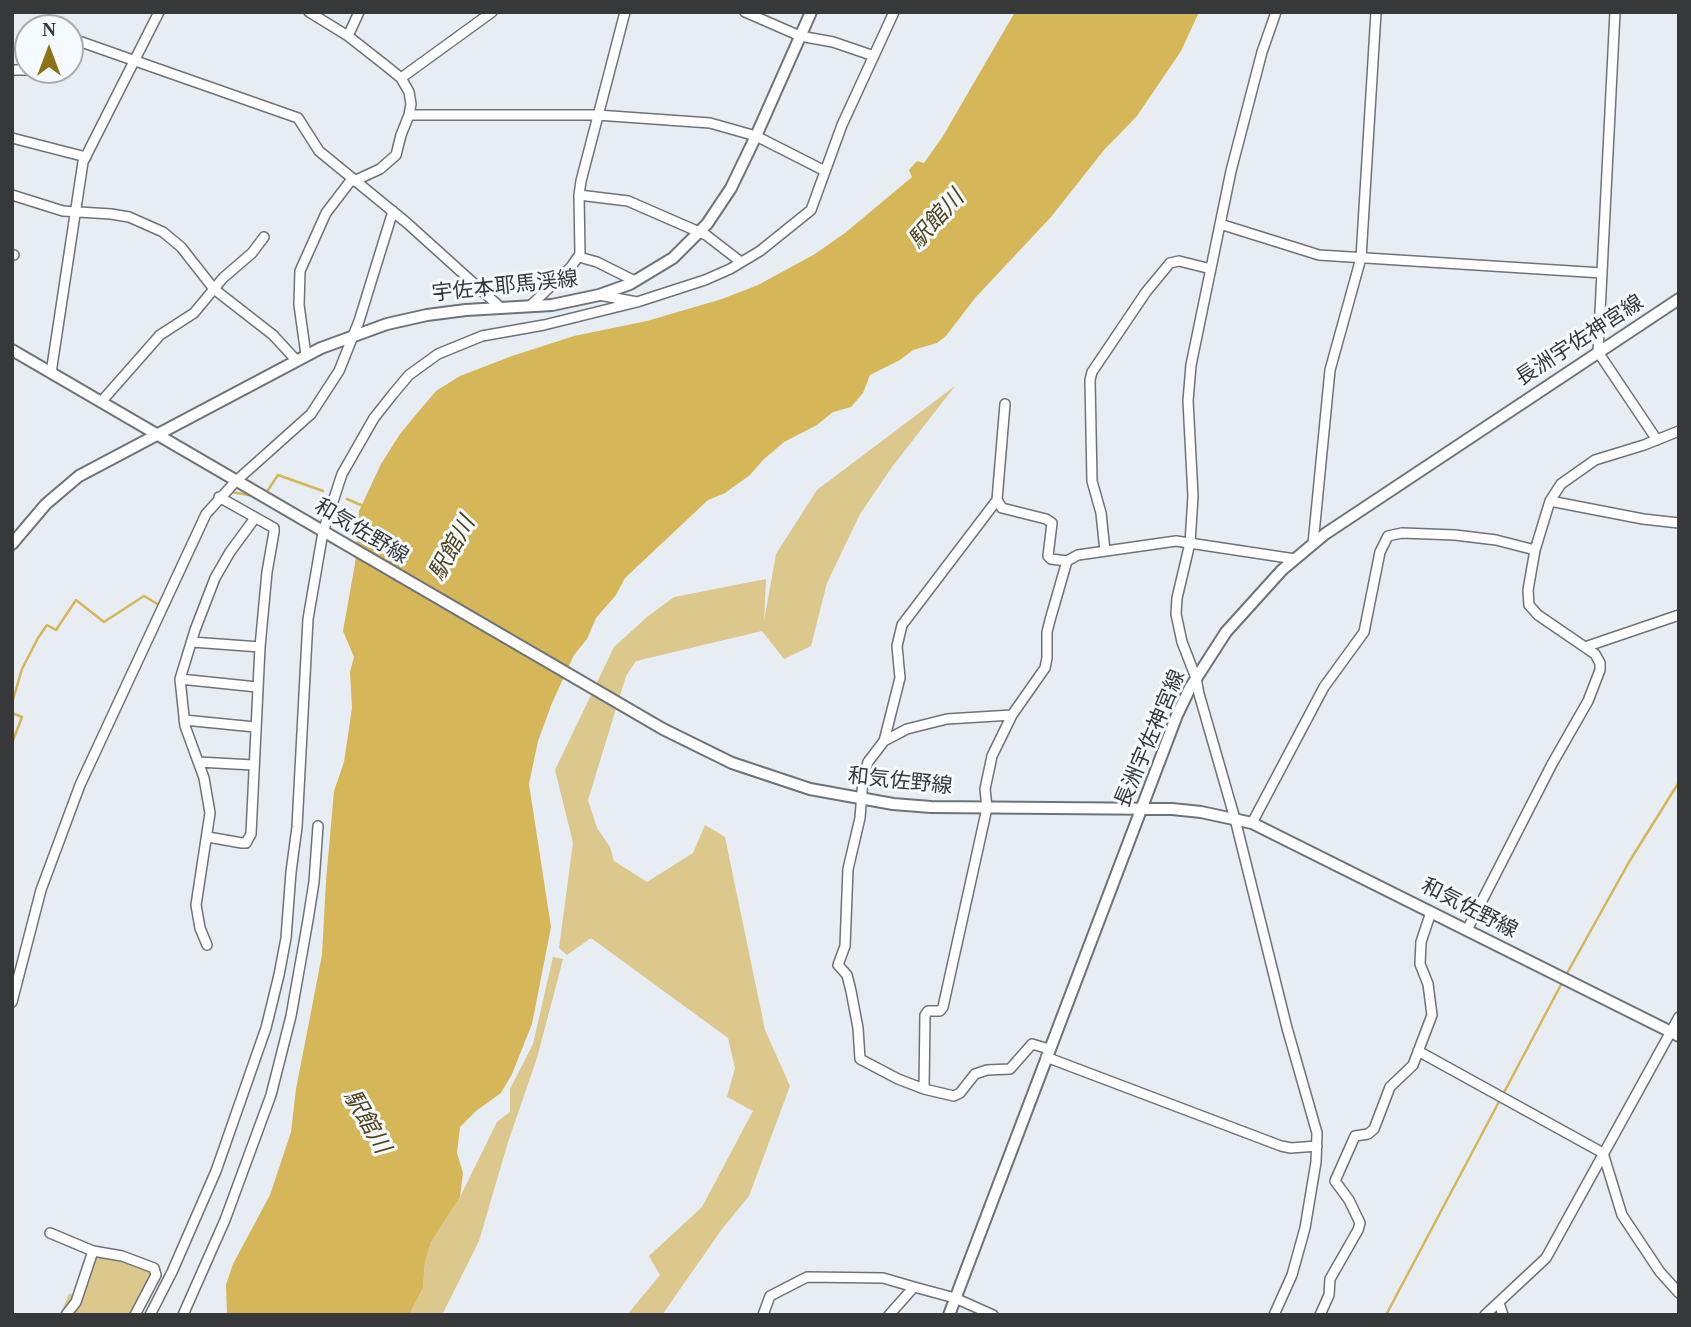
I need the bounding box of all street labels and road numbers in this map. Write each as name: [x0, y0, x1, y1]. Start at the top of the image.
street label: 宇佐本耶馬渓線: [431, 267, 579, 307]
street label: 長洲宇佐神宮線: [1511, 290, 1649, 392]
street label: 和気佐野線: [310, 494, 412, 570]
street label: 長洲宇佐神宮線: [1111, 666, 1191, 812]
street label: 和気佐野線: [846, 764, 954, 800]
street label: 和気佐野線: [1417, 874, 1521, 944]

